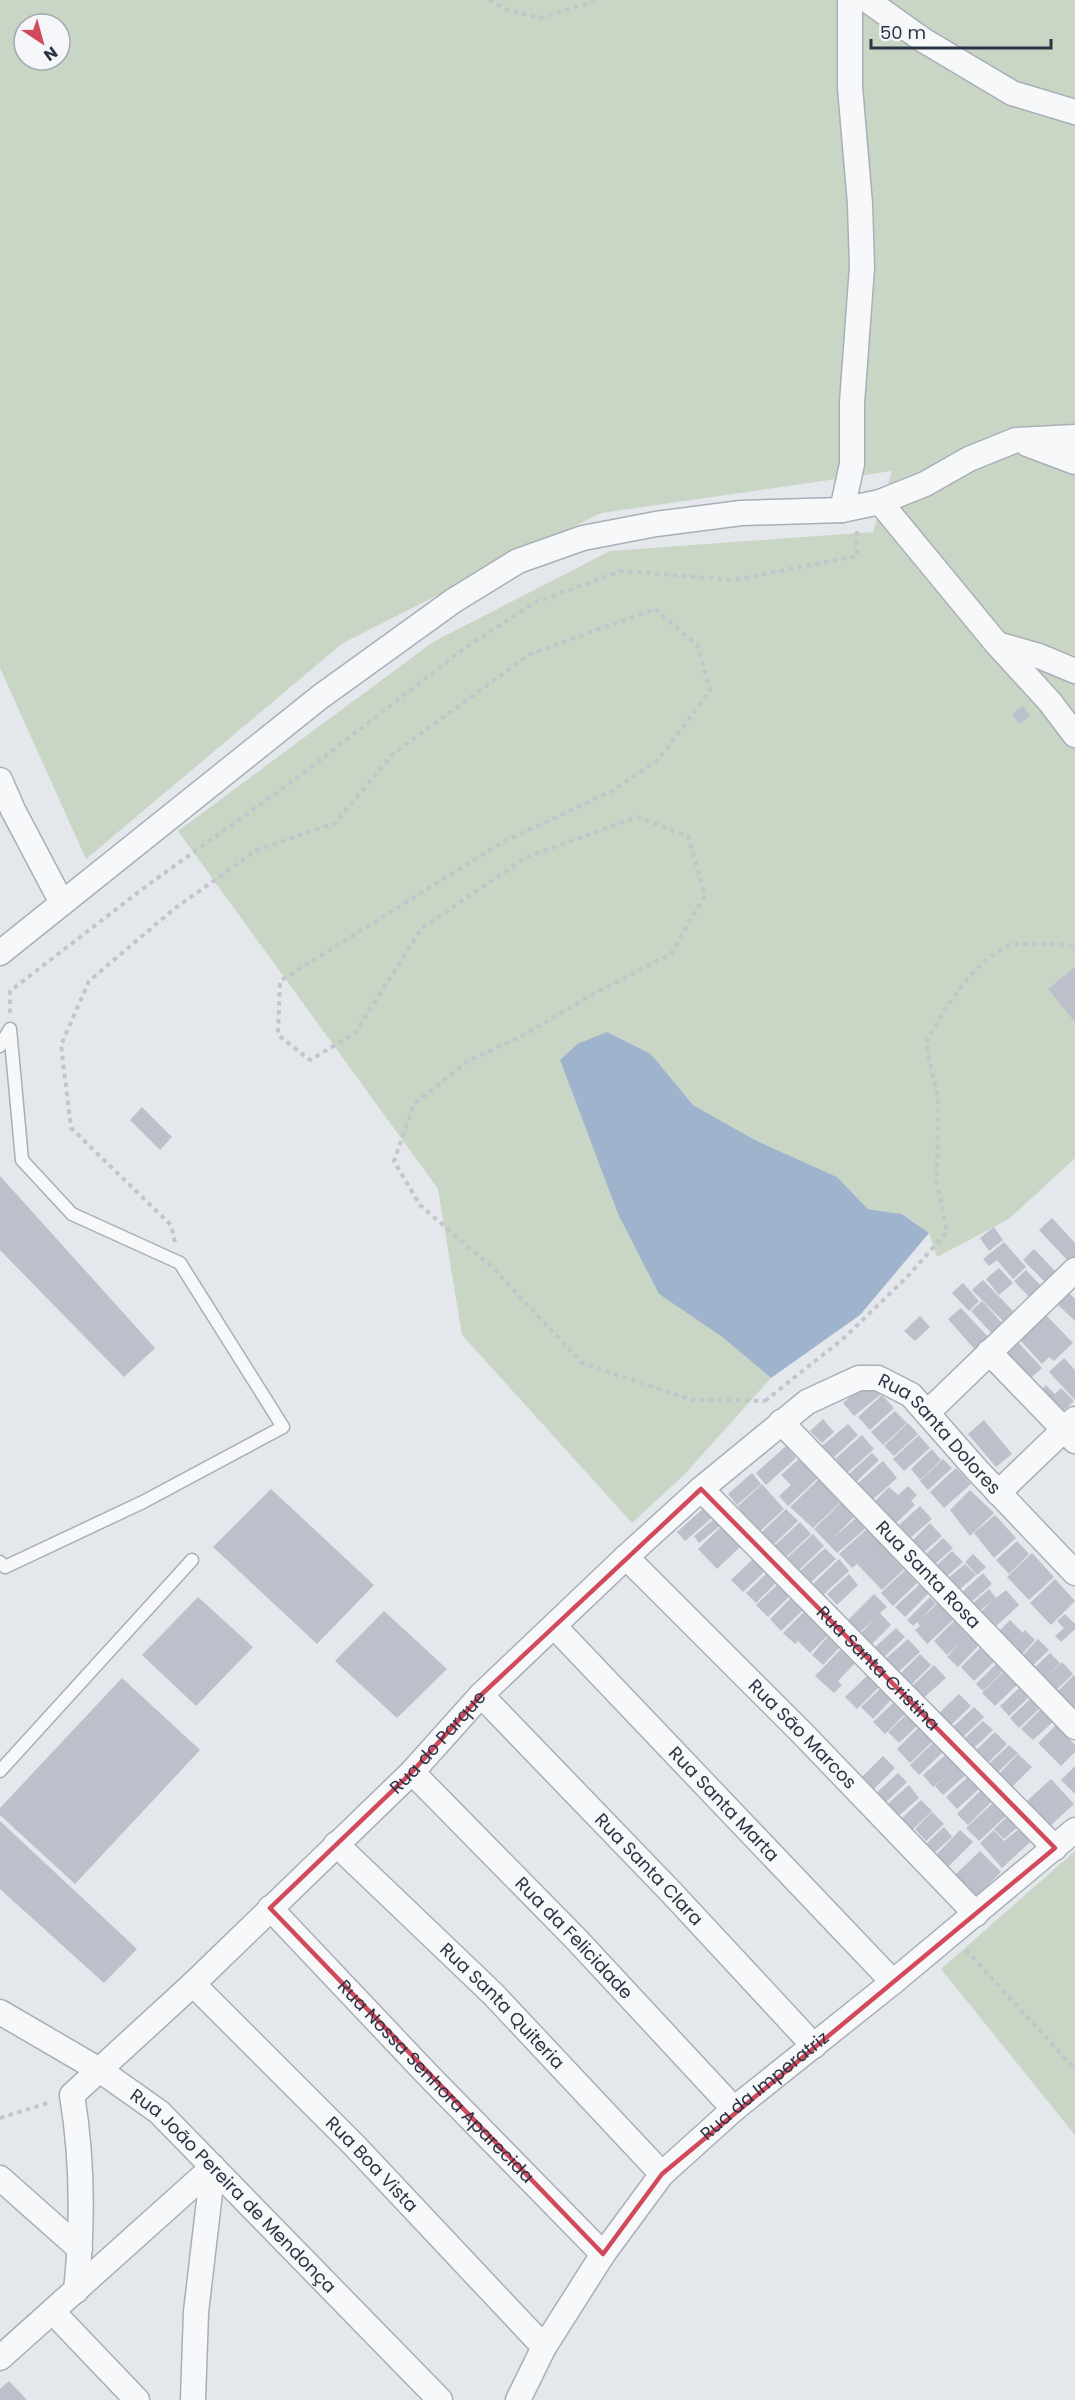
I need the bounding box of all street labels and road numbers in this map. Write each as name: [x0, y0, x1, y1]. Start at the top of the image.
street label: Rua Santa Dolores: [874, 1367, 1007, 1500]
street label: Rua Santa Rosa: [870, 1515, 987, 1634]
street label: Rua Santa Cristina: [811, 1600, 946, 1736]
street label: Rua São Marcos: [743, 1673, 862, 1794]
street label: Rua do Parque: [384, 1685, 491, 1799]
street label: Rua Santa Marta: [663, 1741, 785, 1867]
street label: Rua Santa Clara: [589, 1807, 709, 1931]
street label: Rua da Felicidade: [510, 1871, 639, 2005]
street label: Rua Santa Quiteria: [435, 1937, 570, 2074]
street label: Rua Nossa Senhora Aparecida: [332, 1974, 540, 2188]
street label: Rua da Imperatriz: [695, 2025, 834, 2146]
street label: Rua João Pereira de Mendonça: [125, 2083, 342, 2298]
street label: Rua Boa Vista: [320, 2111, 424, 2217]

